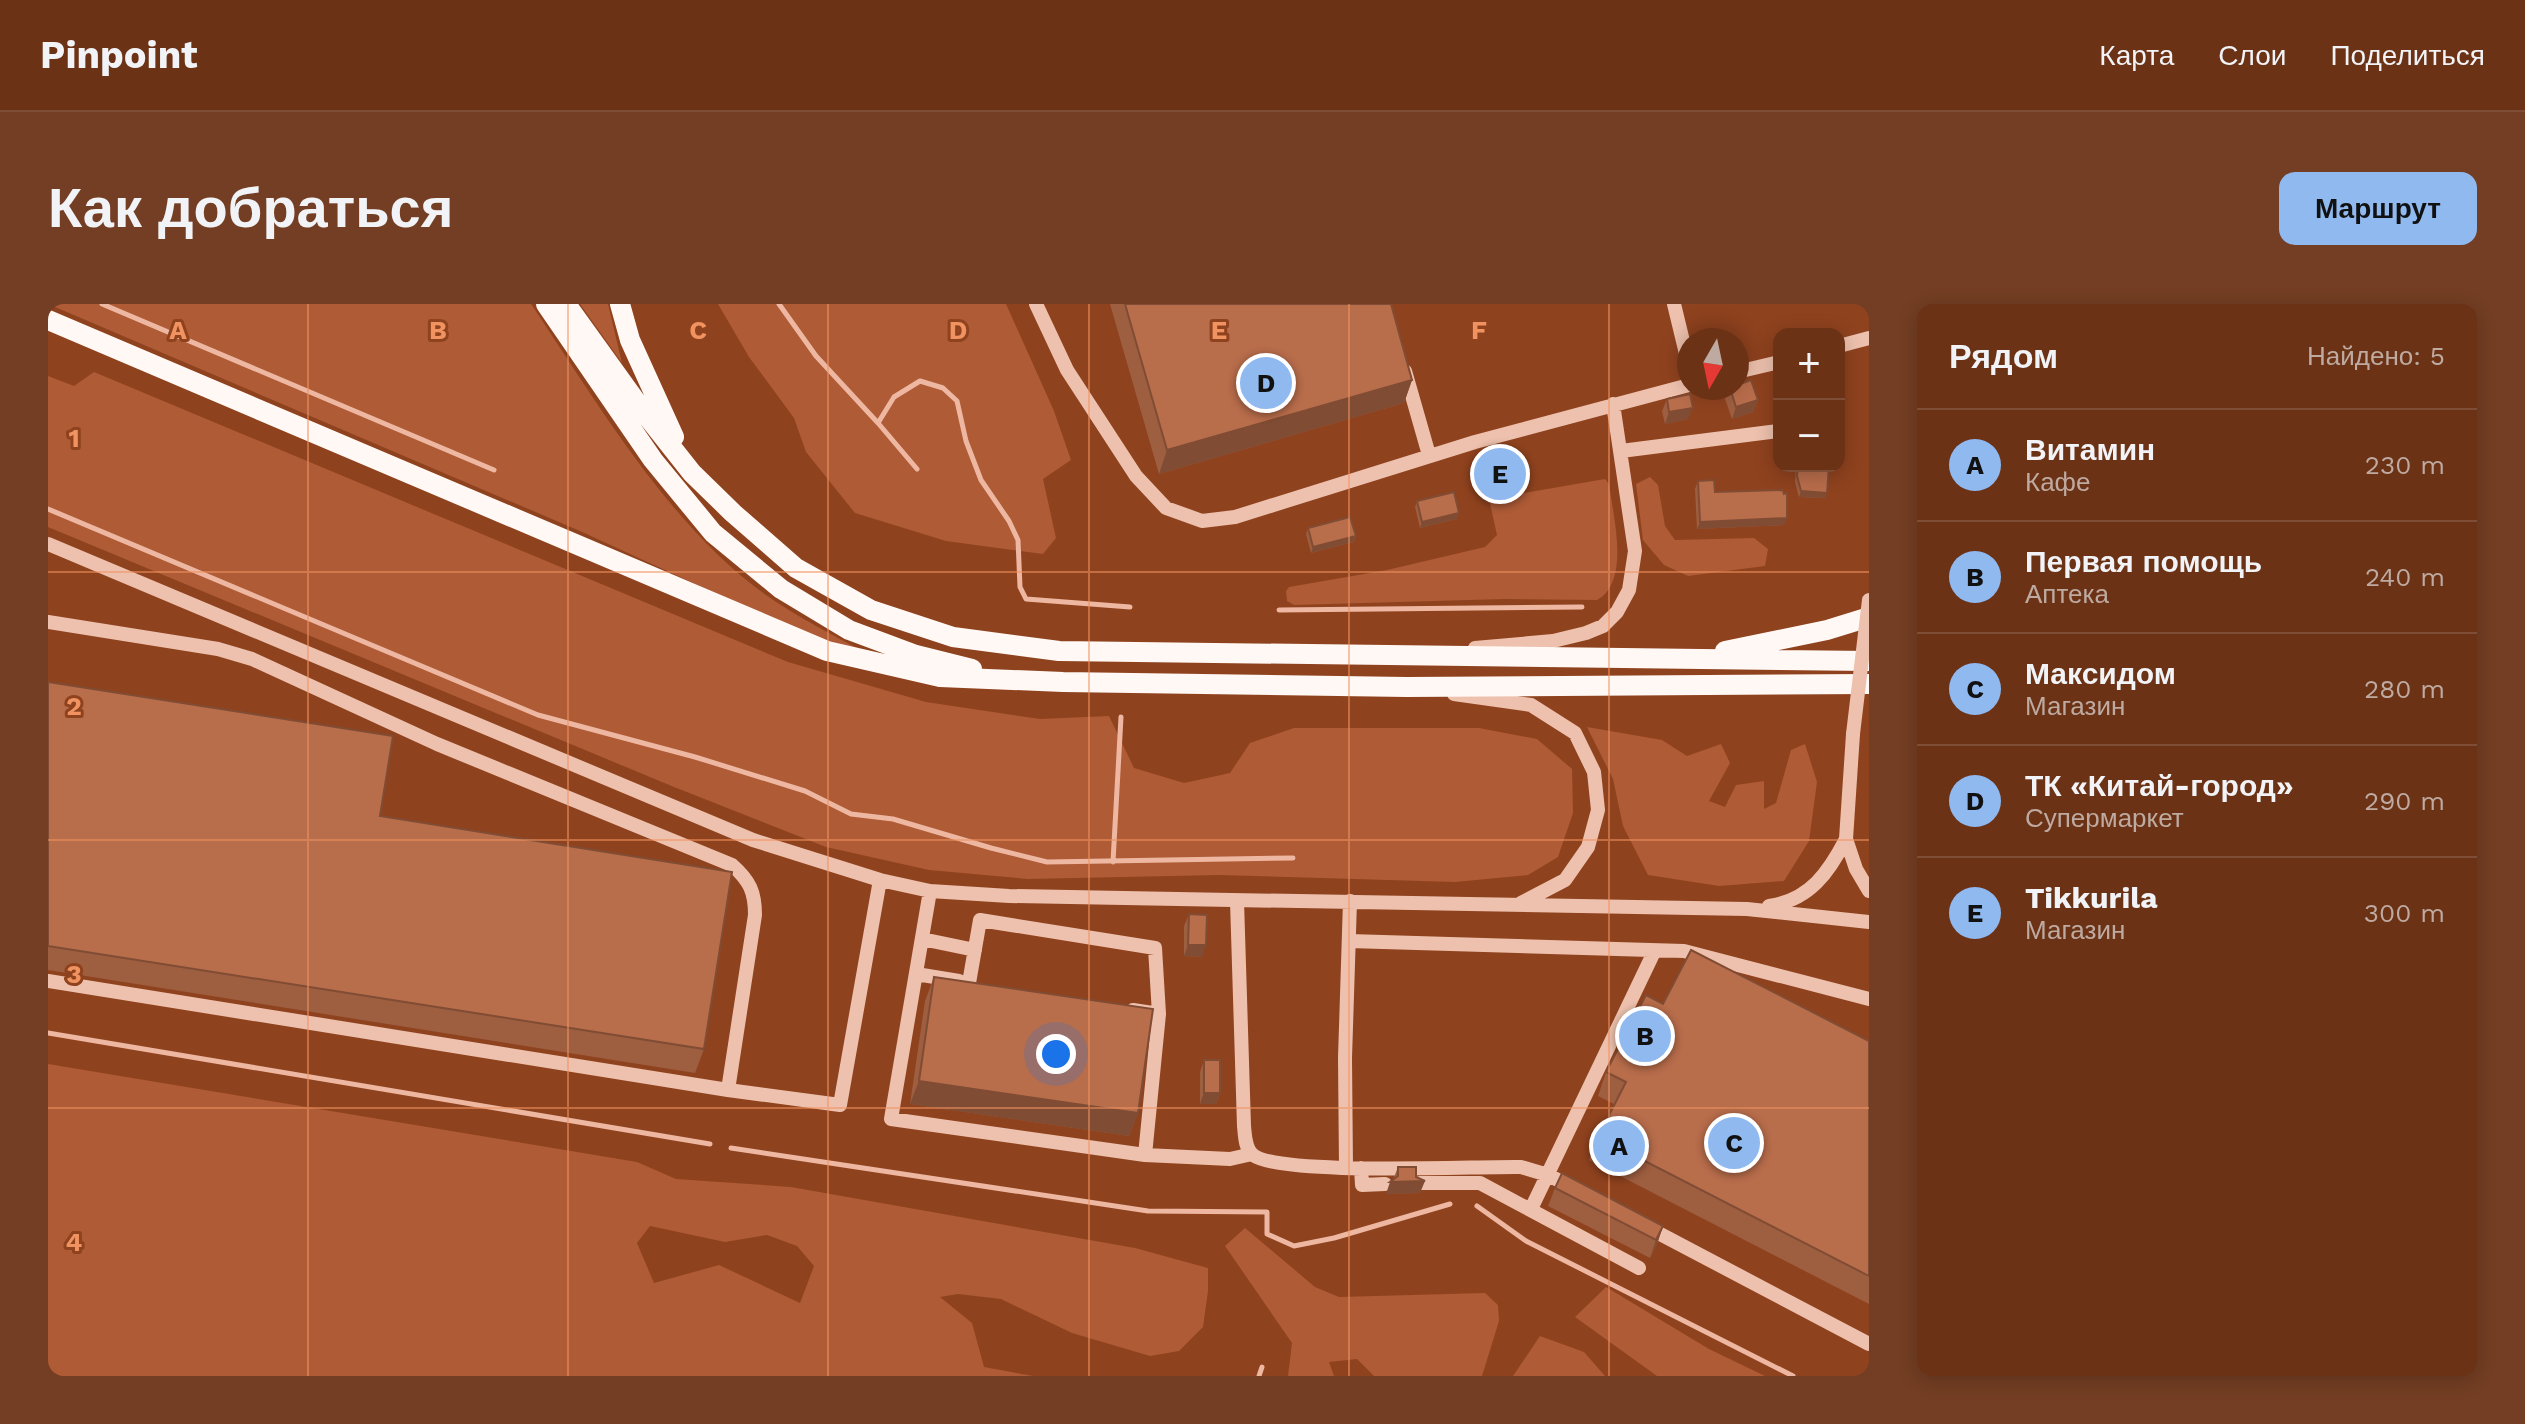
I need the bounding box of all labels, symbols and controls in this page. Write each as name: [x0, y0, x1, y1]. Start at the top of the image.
text: Pinpoint: [40, 33, 198, 77]
text: Карта: [2099, 39, 2174, 72]
text: Слои: [2218, 39, 2286, 72]
text: Поделиться: [2330, 39, 2485, 72]
button: Маршрут: [2279, 172, 2477, 245]
text: Как добраться: [48, 175, 453, 241]
text: A: [169, 315, 187, 345]
text: B: [429, 315, 447, 345]
text: C: [689, 315, 707, 345]
text: D: [949, 315, 967, 345]
text: E: [1211, 315, 1227, 345]
text: F: [1471, 315, 1487, 345]
north arrow: [1677, 328, 1749, 400]
map controls: [1773, 328, 1845, 472]
button: +: [1773, 328, 1845, 400]
text: Рядом: [1949, 336, 2058, 376]
text: Найдено: 5: [2307, 341, 2445, 371]
pin: D: [1240, 353, 1292, 413]
button: −: [1773, 400, 1845, 472]
text: 1: [68, 423, 80, 453]
text: Витамин: [2025, 432, 2155, 467]
pin: E: [1474, 444, 1526, 504]
text: A: [1966, 450, 1984, 480]
text: 230 m: [2365, 450, 2445, 480]
text: Кафе: [2025, 467, 2090, 497]
text: Первая помощь: [2025, 544, 2262, 579]
text: B: [1966, 562, 1984, 592]
text: 240 m: [2365, 562, 2445, 592]
text: Аптека: [2025, 579, 2109, 609]
text: Максидом: [2025, 656, 2176, 691]
text: C: [1966, 674, 1984, 704]
text: 280 m: [2364, 674, 2445, 704]
text: 2: [66, 691, 82, 721]
text: Магазин: [2025, 691, 2125, 721]
text: ТК «Китай-город»: [2025, 768, 2293, 803]
text: D: [1966, 786, 1984, 816]
text: 290 m: [2364, 786, 2445, 816]
text: Супермаркет: [2025, 803, 2184, 833]
text: Tikkurila: [2025, 880, 2158, 915]
text: E: [1967, 898, 1983, 928]
text: 300 m: [2364, 898, 2445, 928]
text: Магазин: [2025, 915, 2125, 945]
text: 3: [66, 959, 82, 989]
pin: B: [1619, 1006, 1671, 1066]
your location: [1036, 1034, 1076, 1074]
pin: C: [1708, 1113, 1760, 1173]
pin: A: [1593, 1116, 1645, 1176]
text: 4: [66, 1227, 83, 1257]

